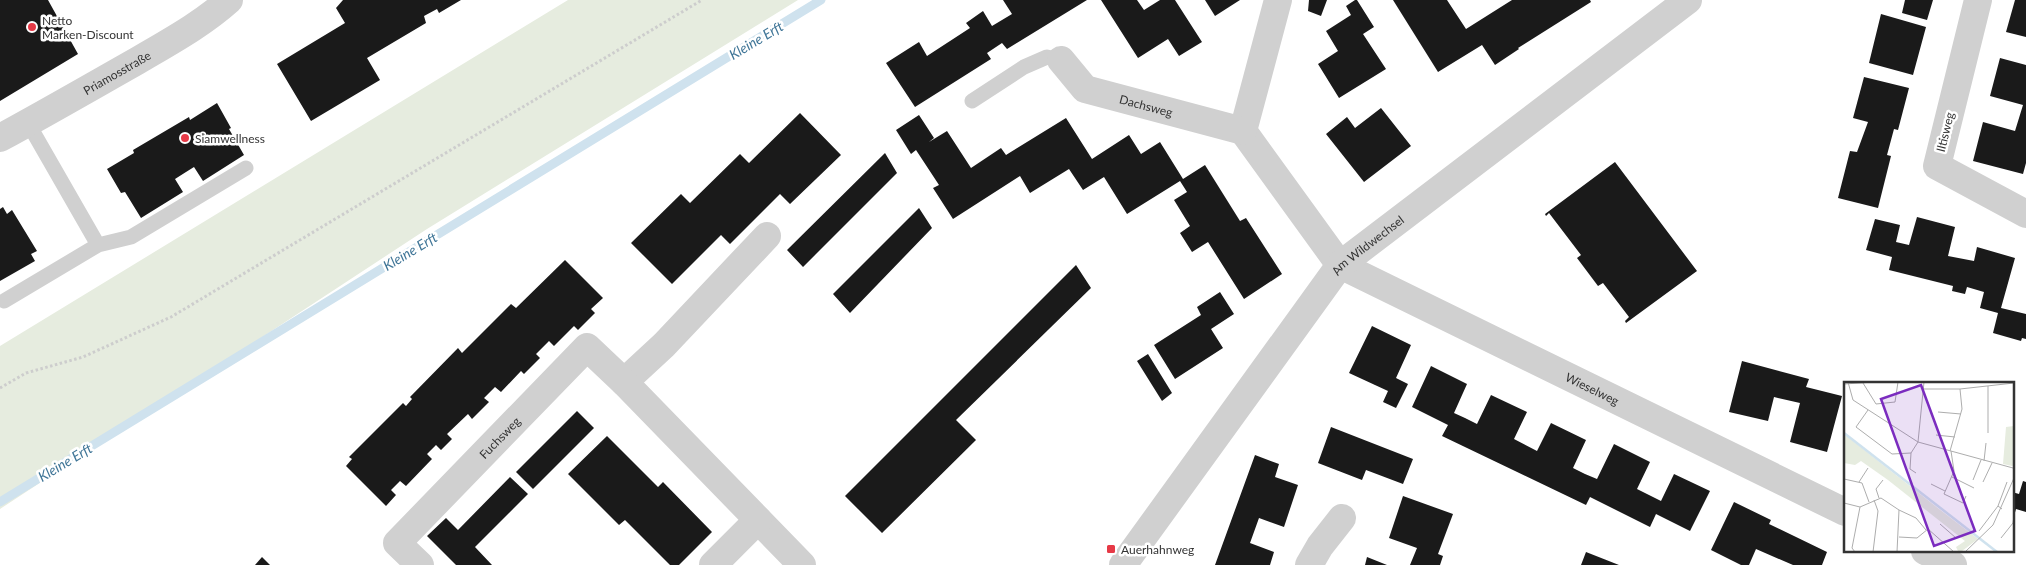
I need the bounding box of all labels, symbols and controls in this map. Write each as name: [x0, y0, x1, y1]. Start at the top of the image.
place label: Netto Marken-Discount: [42, 13, 134, 42]
water label: Kleine Erft: [726, 17, 786, 63]
marker: Netto Marken-Discount: [26, 21, 38, 33]
street label: Priamosstraße: [80, 47, 153, 98]
street label: Dachsweg: [1118, 91, 1175, 120]
street label: Iltisweg: [1933, 110, 1957, 154]
place label: Siamwellness: [195, 131, 265, 146]
marker: Siamwellness: [179, 132, 191, 144]
street label: Am Wildwechsel: [1328, 212, 1407, 278]
water label: Kleine Erft: [380, 228, 440, 274]
street label: Wieselweg: [1563, 369, 1622, 408]
inset map: [1844, 382, 2014, 552]
street label: Fuchsweg: [476, 413, 523, 461]
water label: Kleine Erft: [35, 439, 95, 485]
place label: Auerhahnweg: [1121, 542, 1194, 557]
marker: Auerhahnweg: [1105, 543, 1117, 555]

